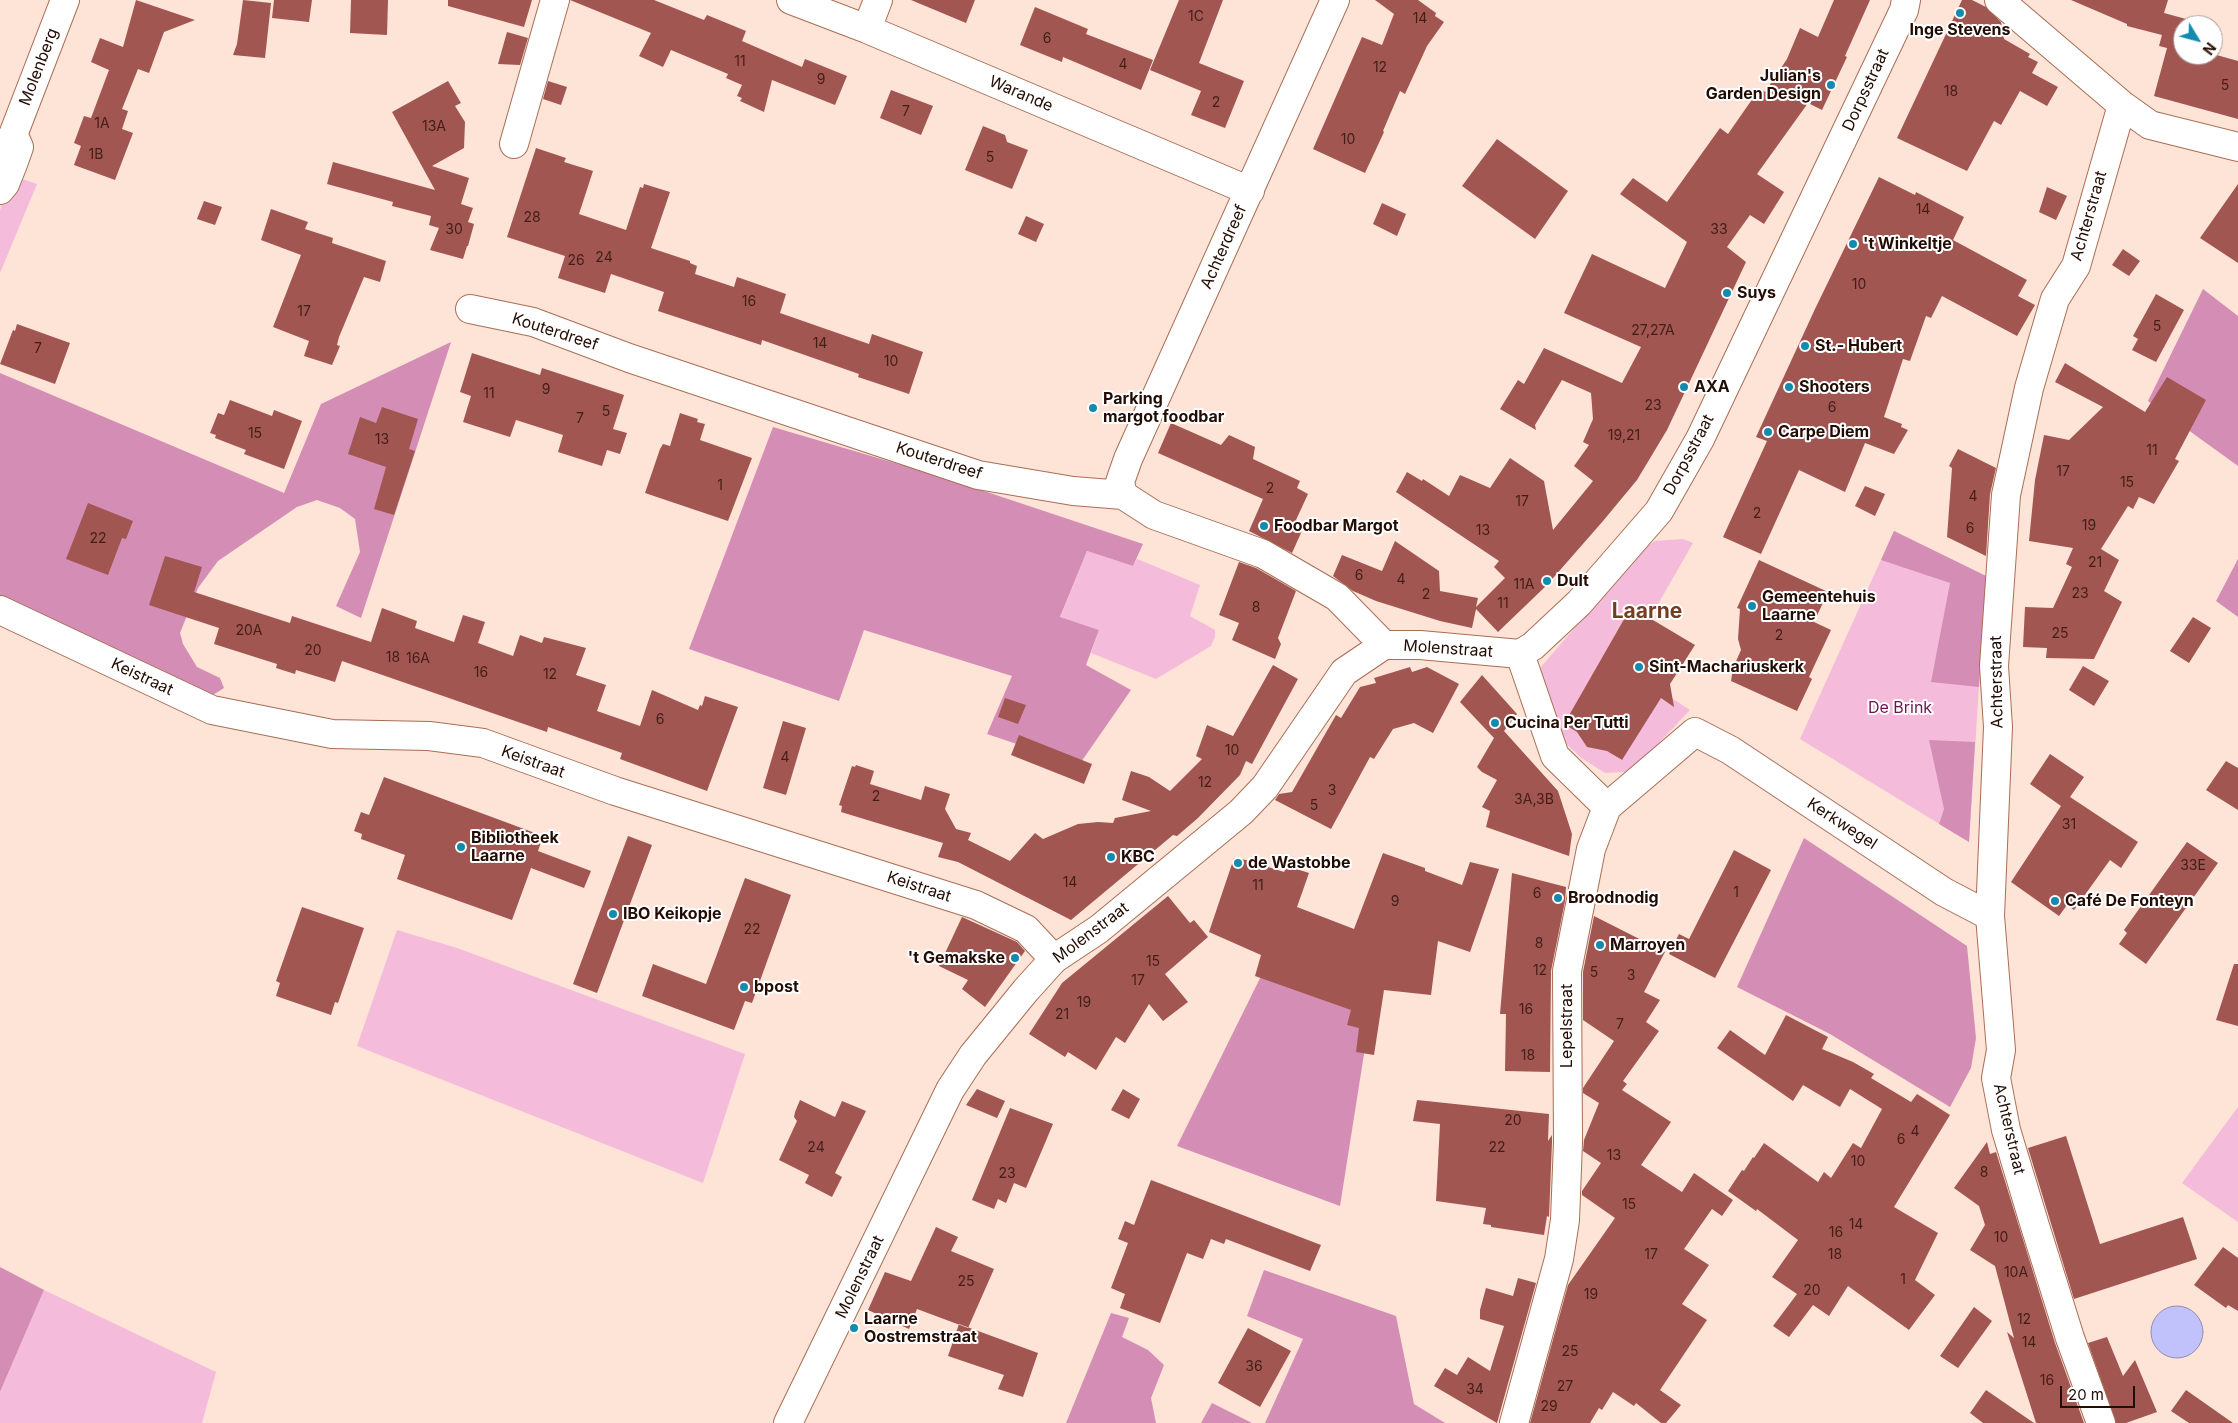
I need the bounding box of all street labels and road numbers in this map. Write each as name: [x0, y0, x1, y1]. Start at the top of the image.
street label: Molenberg: [15, 26, 63, 108]
street label: Dorpsstraat: [1839, 46, 1893, 134]
street label: Warande: [986, 72, 1056, 116]
street label: Achterstraat: [2067, 169, 2111, 263]
street label: Achterdreef: [1197, 202, 1251, 292]
street label: Kouterdreef: [509, 309, 601, 355]
street label: Dorpsstraat: [1660, 411, 1718, 499]
street label: Kouterdreef: [893, 438, 985, 484]
street label: Achterstraat: [1987, 635, 2007, 729]
street label: Molenstraat: [1403, 636, 1493, 662]
street label: Keistraat: [108, 654, 176, 700]
street label: Keistraat: [499, 742, 567, 782]
street label: Kerkwegel: [1803, 794, 1881, 854]
street label: Keistraat: [885, 868, 953, 906]
street label: Molenstraat: [1049, 898, 1133, 968]
street label: Lepelstraat: [1557, 984, 1577, 1068]
street label: Achterstraat: [1989, 1082, 2029, 1176]
street label: Molenstraat: [832, 1233, 888, 1321]

